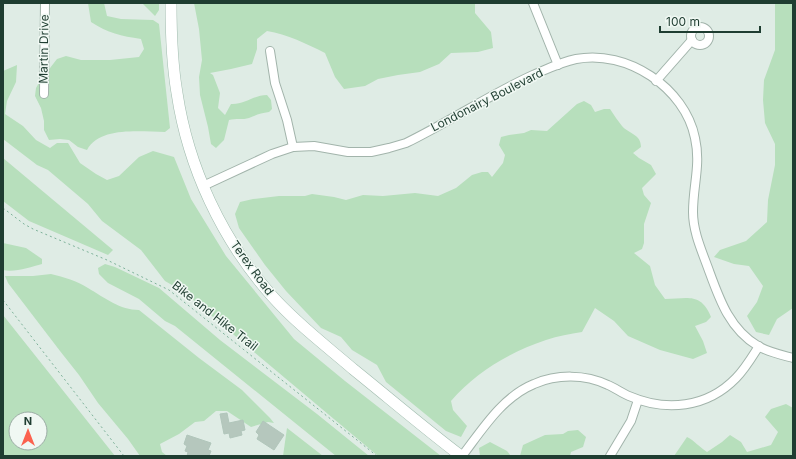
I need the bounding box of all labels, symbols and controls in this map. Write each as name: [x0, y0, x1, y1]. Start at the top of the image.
scale bar: [660, 8, 760, 34]
street label: Martin Drive: [35, 14, 52, 84]
text: 100 m: [666, 14, 700, 29]
street label: Londonairy Boulevard: [428, 65, 545, 134]
street label: Terex Road: [228, 238, 277, 298]
street label: Bike and Hike Trail: [169, 277, 261, 354]
north arrow: [8, 411, 48, 451]
text: N: [24, 414, 32, 428]

